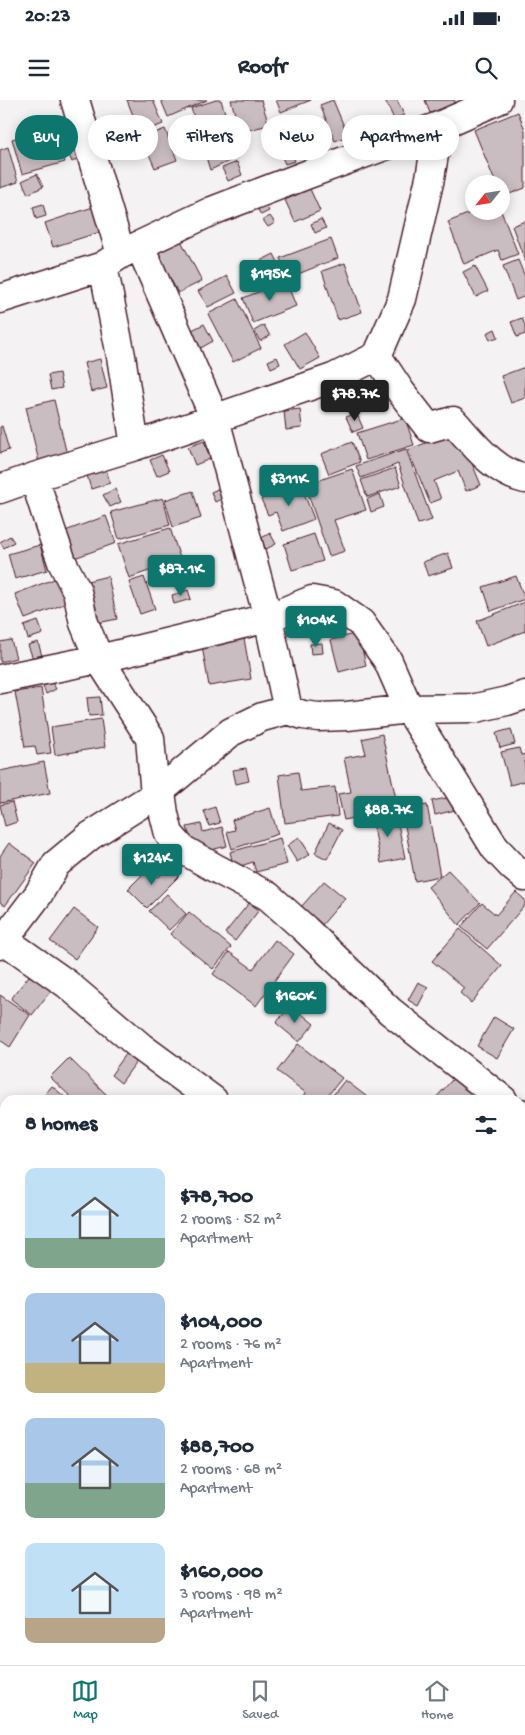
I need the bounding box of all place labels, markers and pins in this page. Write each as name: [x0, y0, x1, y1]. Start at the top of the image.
pin: $195K: [235, 260, 305, 302]
pin: $78.7K: [314, 380, 396, 422]
pin: $311K: [254, 464, 324, 507]
pin: $87.1K: [140, 554, 222, 597]
pin: $104K: [281, 606, 351, 648]
pin: $88.7K: [347, 796, 429, 838]
pin: $124K: [117, 844, 187, 886]
pin: $160K: [260, 982, 330, 1024]

